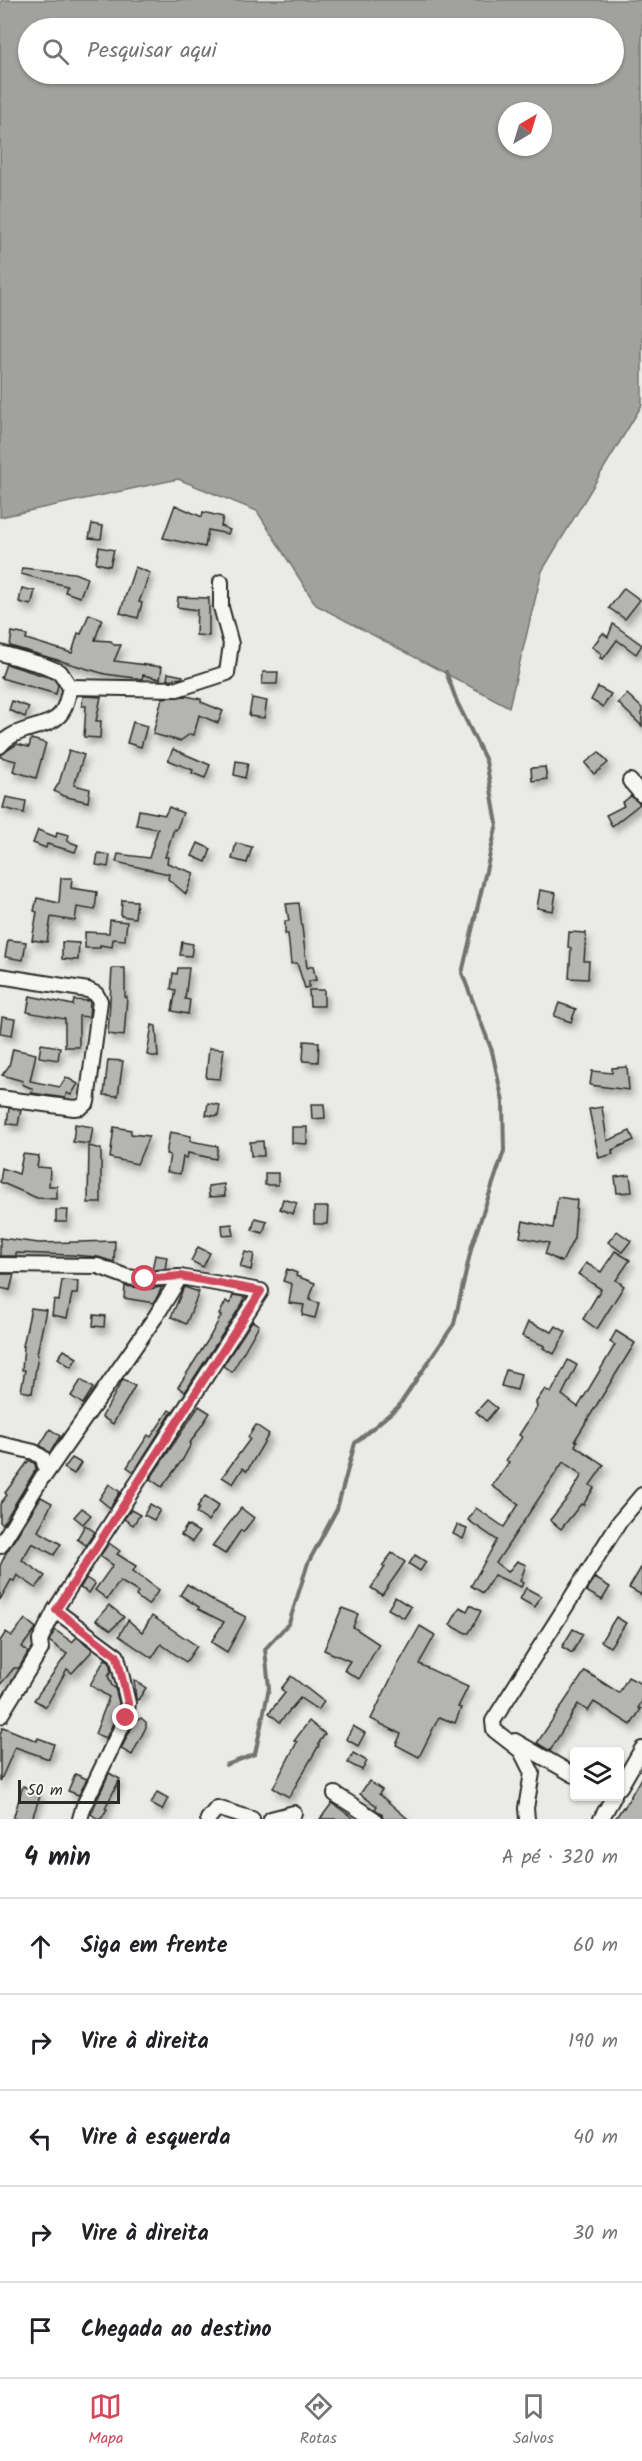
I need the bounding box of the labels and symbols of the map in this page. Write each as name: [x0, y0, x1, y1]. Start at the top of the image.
north arrow: [498, 102, 552, 156]
route start: [131, 1265, 157, 1291]
route end: [112, 1704, 138, 1730]
scale bar: [18, 1777, 120, 1804]

